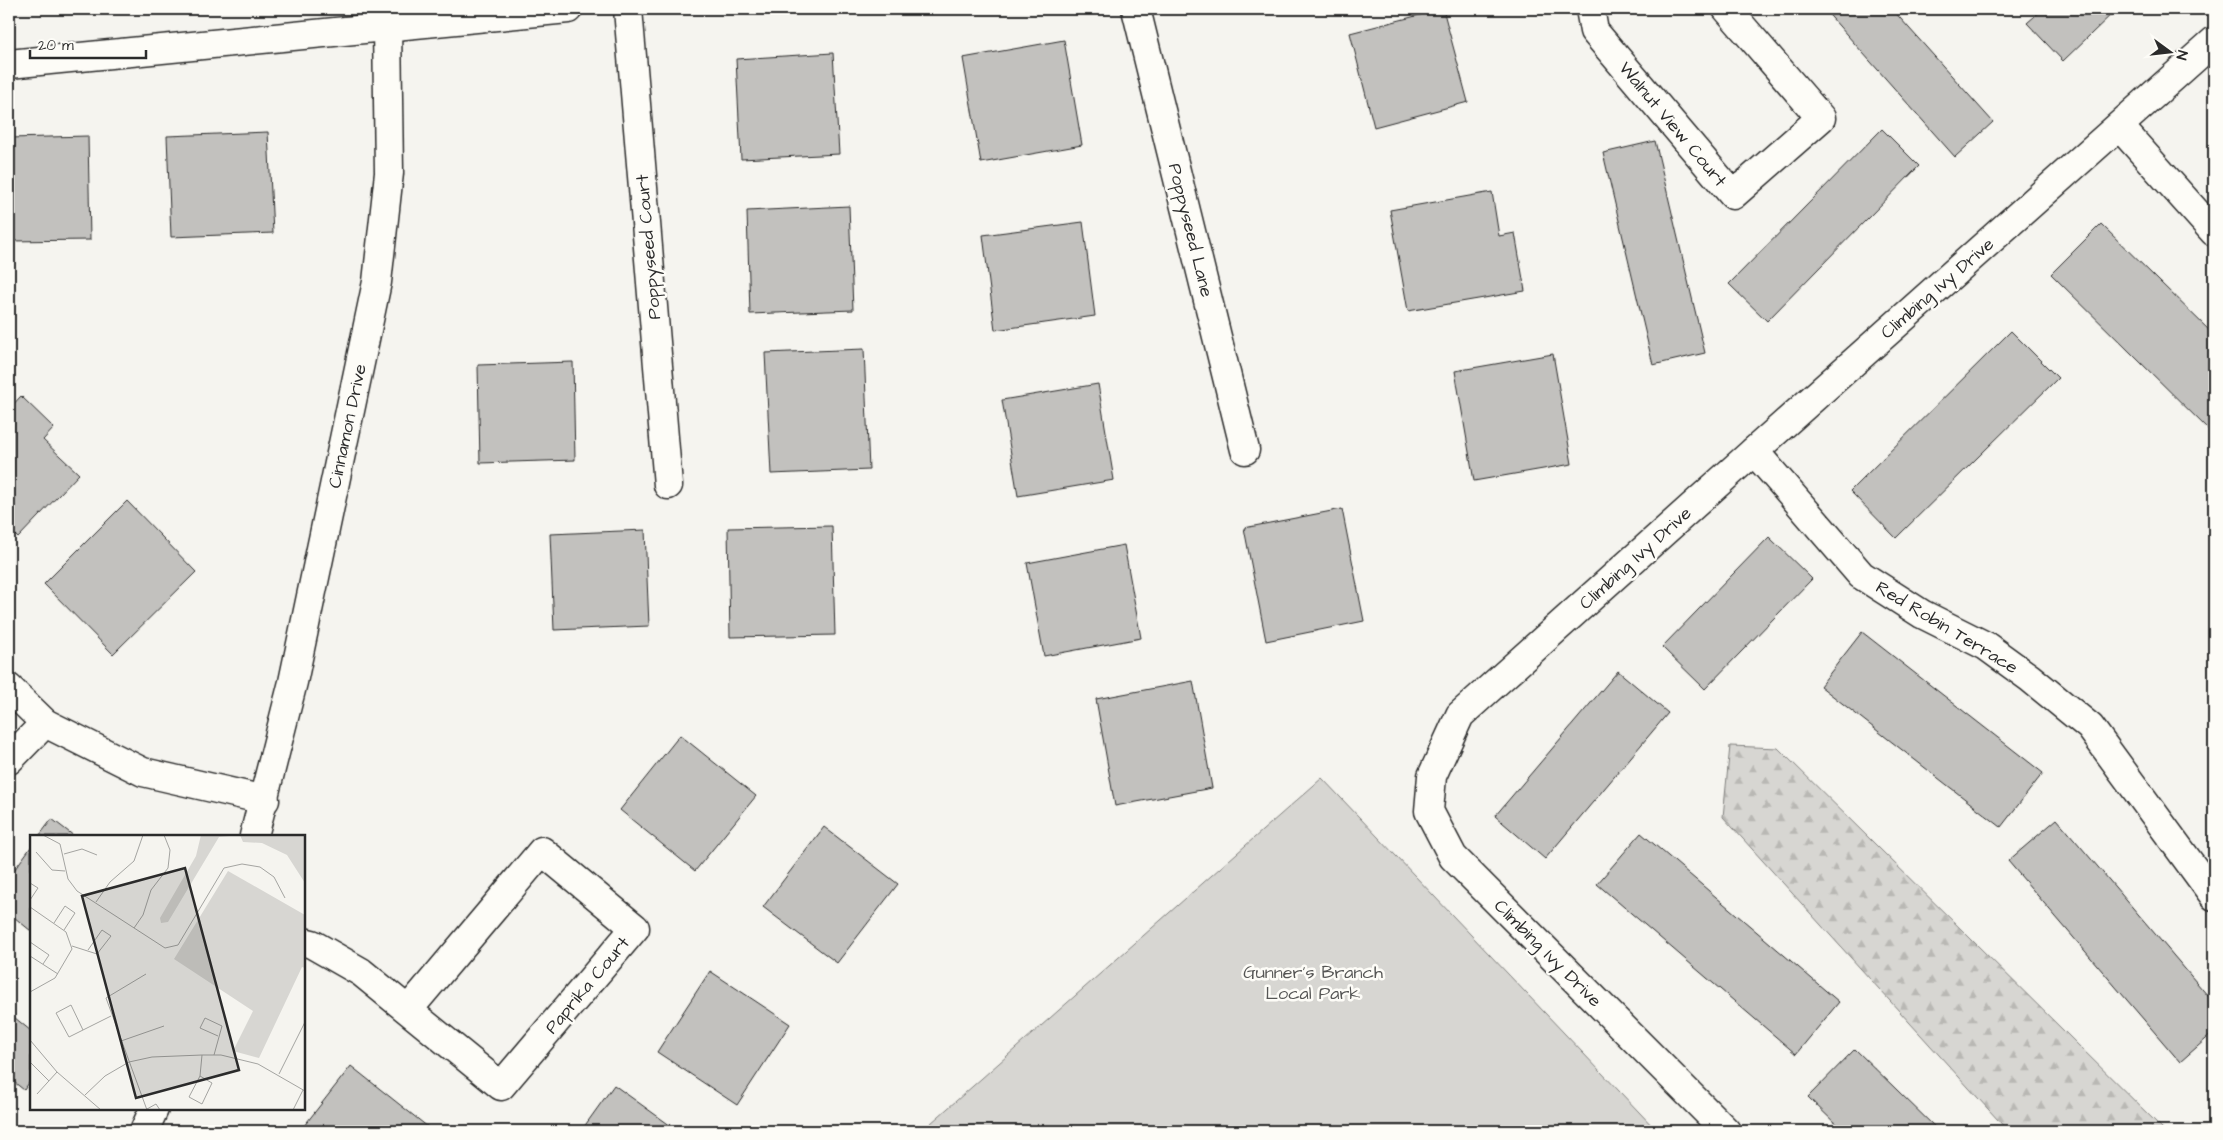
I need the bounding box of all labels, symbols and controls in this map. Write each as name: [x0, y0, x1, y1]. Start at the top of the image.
scale bar: [30, 28, 146, 60]
north arrow: [2146, 28, 2196, 78]
text: 20 m: [38, 35, 74, 56]
text: N: [2171, 48, 2192, 62]
street label: Walnut View Court: [1613, 56, 1733, 193]
street label: Poppyseed Lane: [1161, 161, 1219, 300]
street label: Poppyseed Court: [630, 172, 668, 321]
street label: Climbing Ivy Drive: [1875, 232, 2000, 346]
street label: Cinnamon Drive: [322, 361, 373, 491]
street label: Climbing Ivy Drive: [1574, 501, 1698, 616]
street label: Red Robin Terrace: [1871, 575, 2023, 680]
inset map: [30, 835, 305, 1110]
street label: Climbing Ivy Drive: [1487, 894, 1607, 1014]
street label: Paprika Court: [539, 931, 636, 1039]
park label: Gunner's Branch Local Park: [1243, 960, 1383, 1006]

